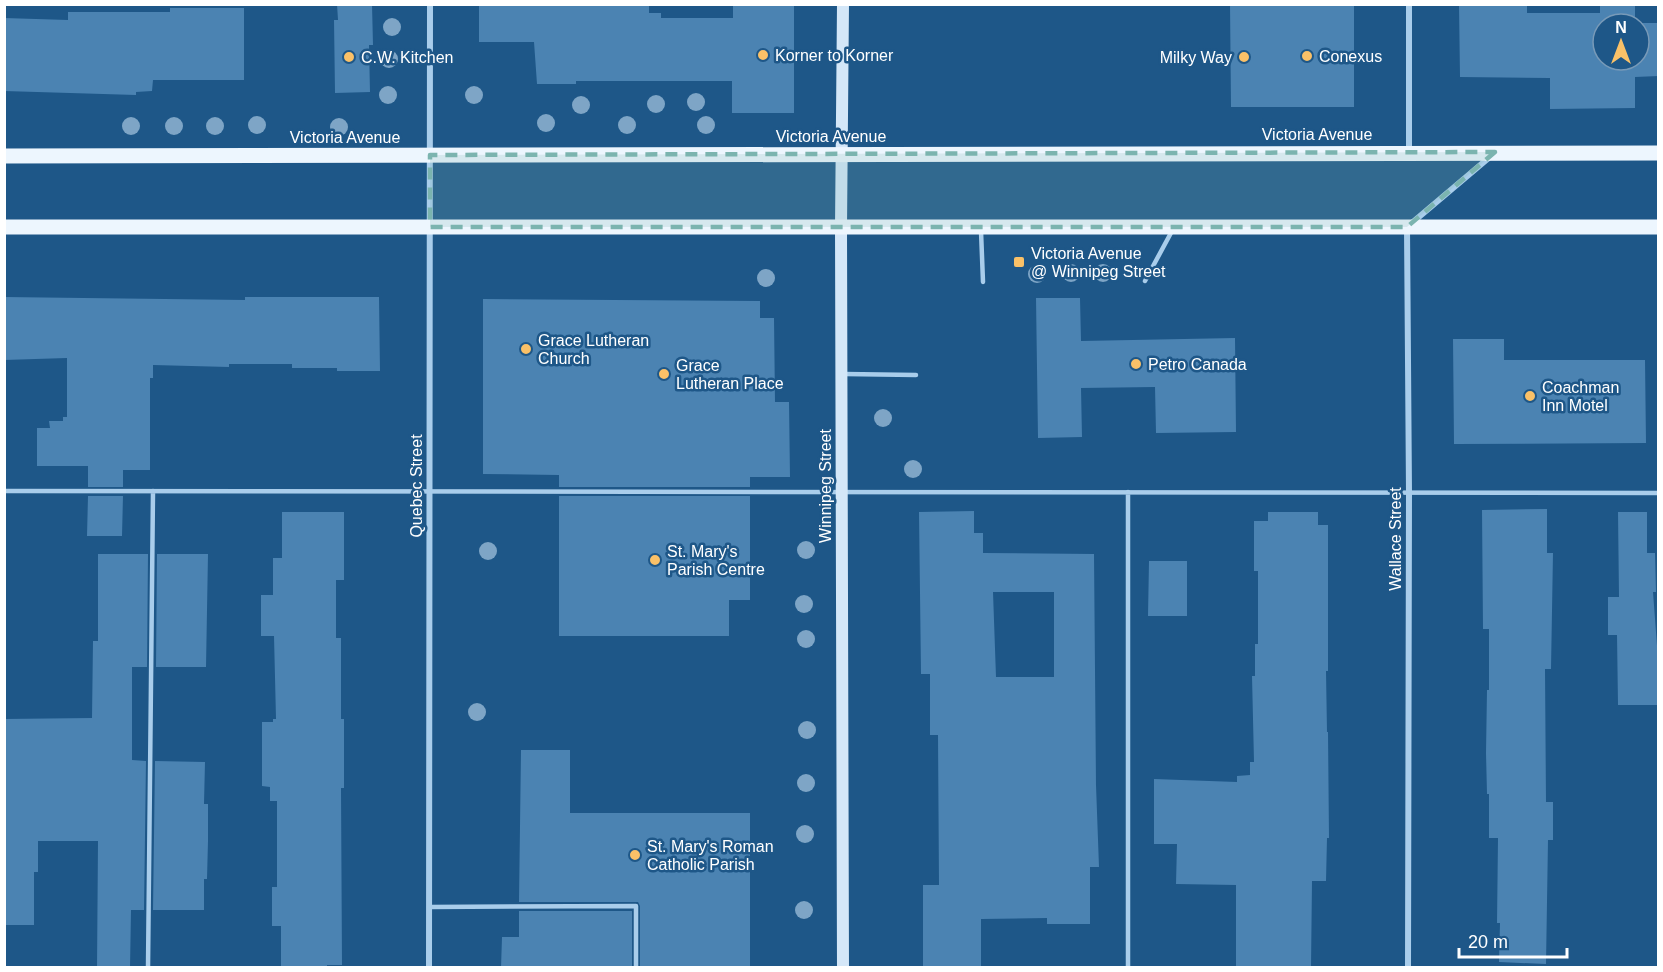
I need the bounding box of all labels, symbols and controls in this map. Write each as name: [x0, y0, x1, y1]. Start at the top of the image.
north arrow: [1591, 12, 1651, 72]
text: N: [1615, 19, 1627, 36]
place label: Korner to Korner: [775, 47, 894, 64]
marker: Korner to Korner: [756, 48, 770, 62]
place label: Conexus: [1319, 48, 1382, 65]
place label: C.W. Kitchen: [361, 49, 453, 66]
place label: Milky Way: [1160, 49, 1232, 66]
marker: Conexus: [1300, 49, 1314, 63]
marker: C.W. Kitchen: [342, 50, 356, 64]
marker: Milky Way: [1237, 50, 1251, 64]
street label: Victoria Avenue: [1262, 126, 1372, 143]
street label: Victoria Avenue: [776, 128, 886, 145]
street label: Victoria Avenue: [290, 129, 400, 146]
place label: Victoria Avenue @ Winnipeg Street: [1031, 245, 1166, 280]
marker: Victoria Avenue @ Winnipeg Street: [1012, 255, 1026, 269]
place label: Grace Lutheran Church: [538, 332, 649, 367]
marker: Grace Lutheran Church: [519, 342, 533, 356]
place label: Petro Canada: [1148, 356, 1247, 373]
place label: Grace Lutheran Place: [676, 357, 784, 392]
marker: Petro Canada: [1129, 357, 1143, 371]
marker: Grace Lutheran Place: [657, 367, 671, 381]
place label: Coachman Inn Motel: [1542, 379, 1619, 414]
marker: Coachman Inn Motel: [1523, 389, 1537, 403]
street label: Winnipeg Street: [817, 429, 834, 543]
street label: Quebec Street: [408, 434, 425, 538]
street label: Wallace Street: [1387, 487, 1404, 591]
place label: St. Mary's Parish Centre: [667, 543, 765, 578]
marker: St. Mary's Parish Centre: [648, 553, 662, 567]
place label: St. Mary's Roman Catholic Parish: [647, 838, 774, 873]
marker: St. Mary's Roman Catholic Parish: [628, 848, 642, 862]
scale bar: [1459, 921, 1567, 959]
text: 20 m: [1468, 932, 1508, 952]

